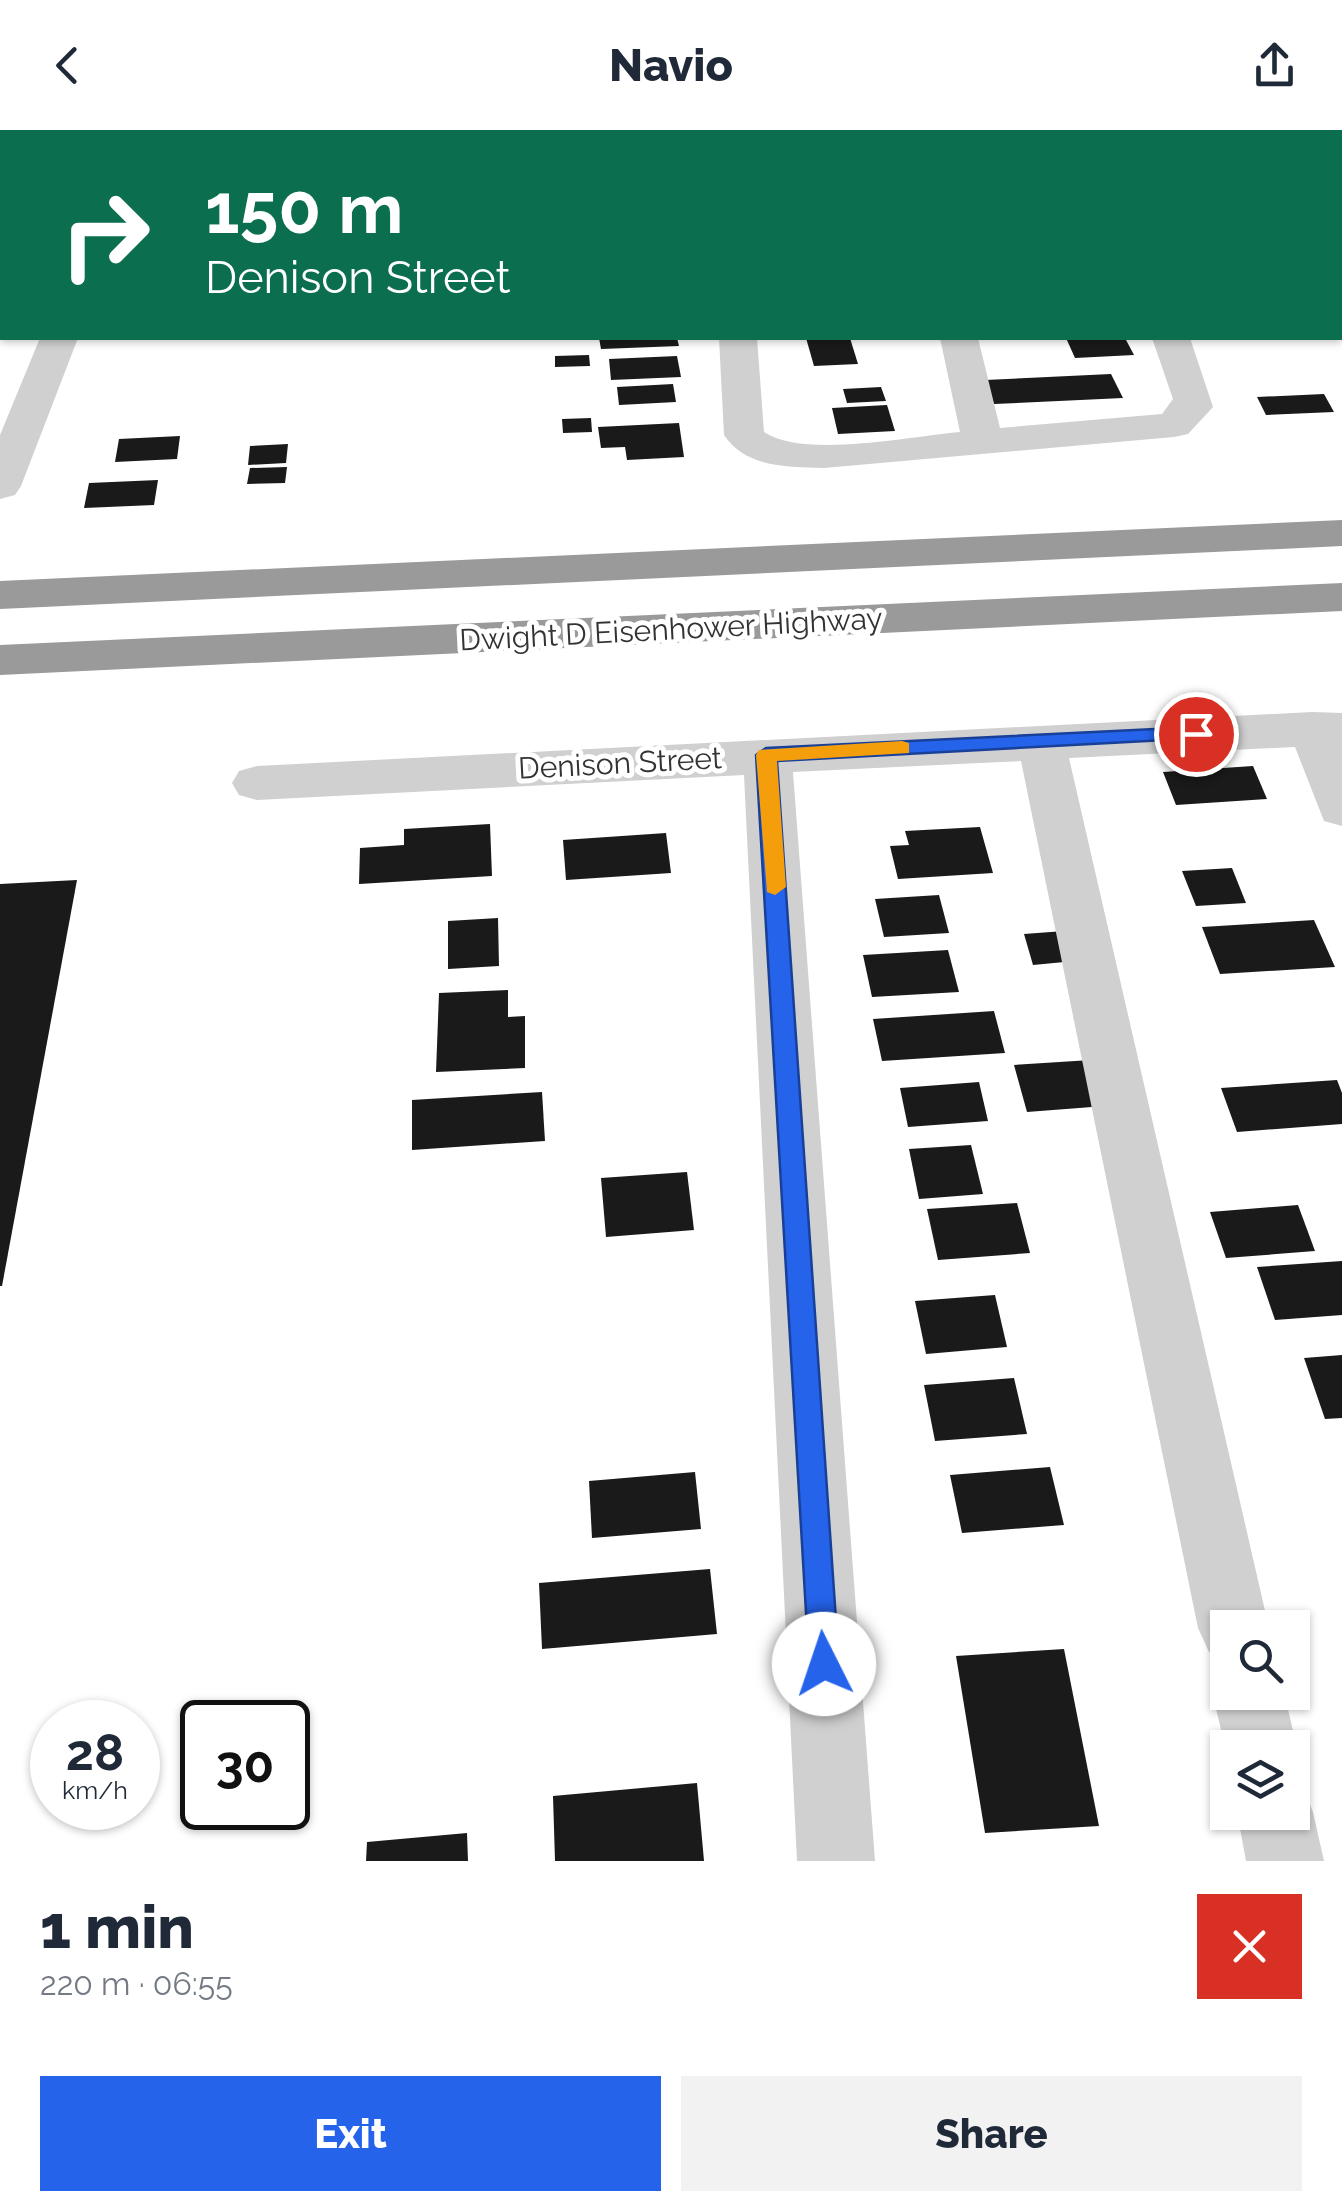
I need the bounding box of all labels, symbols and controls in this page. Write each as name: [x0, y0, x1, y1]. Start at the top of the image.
icon: back: [40, 38, 95, 93]
icon: share: [1247, 38, 1302, 93]
text: Navio: [609, 39, 733, 92]
text: 150 m: [205, 167, 403, 249]
icon: right: [40, 170, 170, 300]
text: Denison Street: [205, 251, 511, 304]
street label: Dwight D Eisenhower Highway: [459, 600, 883, 658]
pin: [1154, 692, 1239, 777]
icon: arrive: [1169, 707, 1224, 762]
street label: Denison Street: [517, 740, 723, 786]
map controls: [1210, 1610, 1310, 1830]
button: search: [1210, 1610, 1310, 1710]
position arrow: [772, 1612, 876, 1716]
speed limit sign: 30: [180, 1700, 310, 1830]
text: 28: [66, 1723, 124, 1782]
button: layers: [1210, 1730, 1310, 1830]
text: km/h: [62, 1775, 128, 1805]
text: 1 min: [40, 1892, 194, 1962]
button: close: [1197, 1894, 1302, 1999]
text: 220 m · 06:55: [40, 1965, 233, 2002]
button: Exit: [40, 2076, 661, 2191]
button: Share: [681, 2076, 1302, 2191]

